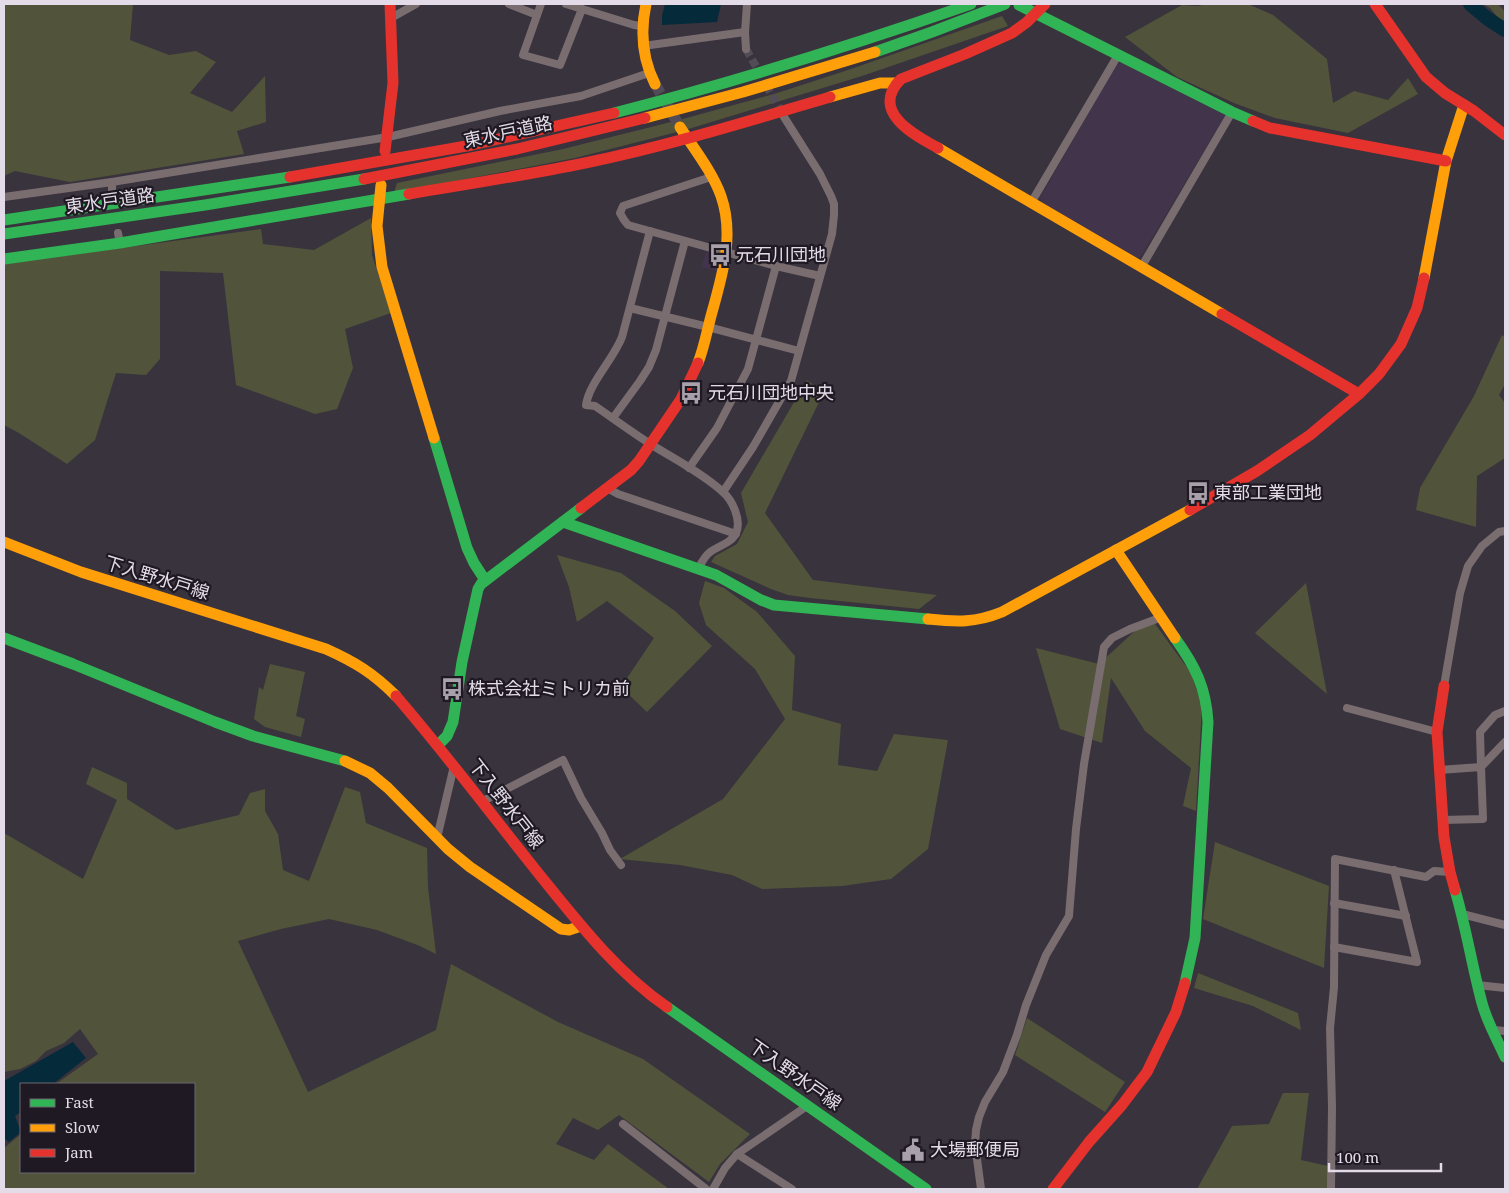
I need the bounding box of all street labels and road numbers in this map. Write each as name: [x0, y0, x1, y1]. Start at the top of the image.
street label: 東水戸道路: [461, 110, 554, 152]
street label: 東水戸道路: [64, 182, 156, 218]
street label: 下入野水戸線: [102, 550, 212, 604]
street label: 下入野水戸線: [464, 753, 549, 853]
street label: 下入野水戸線: [744, 1033, 847, 1115]

